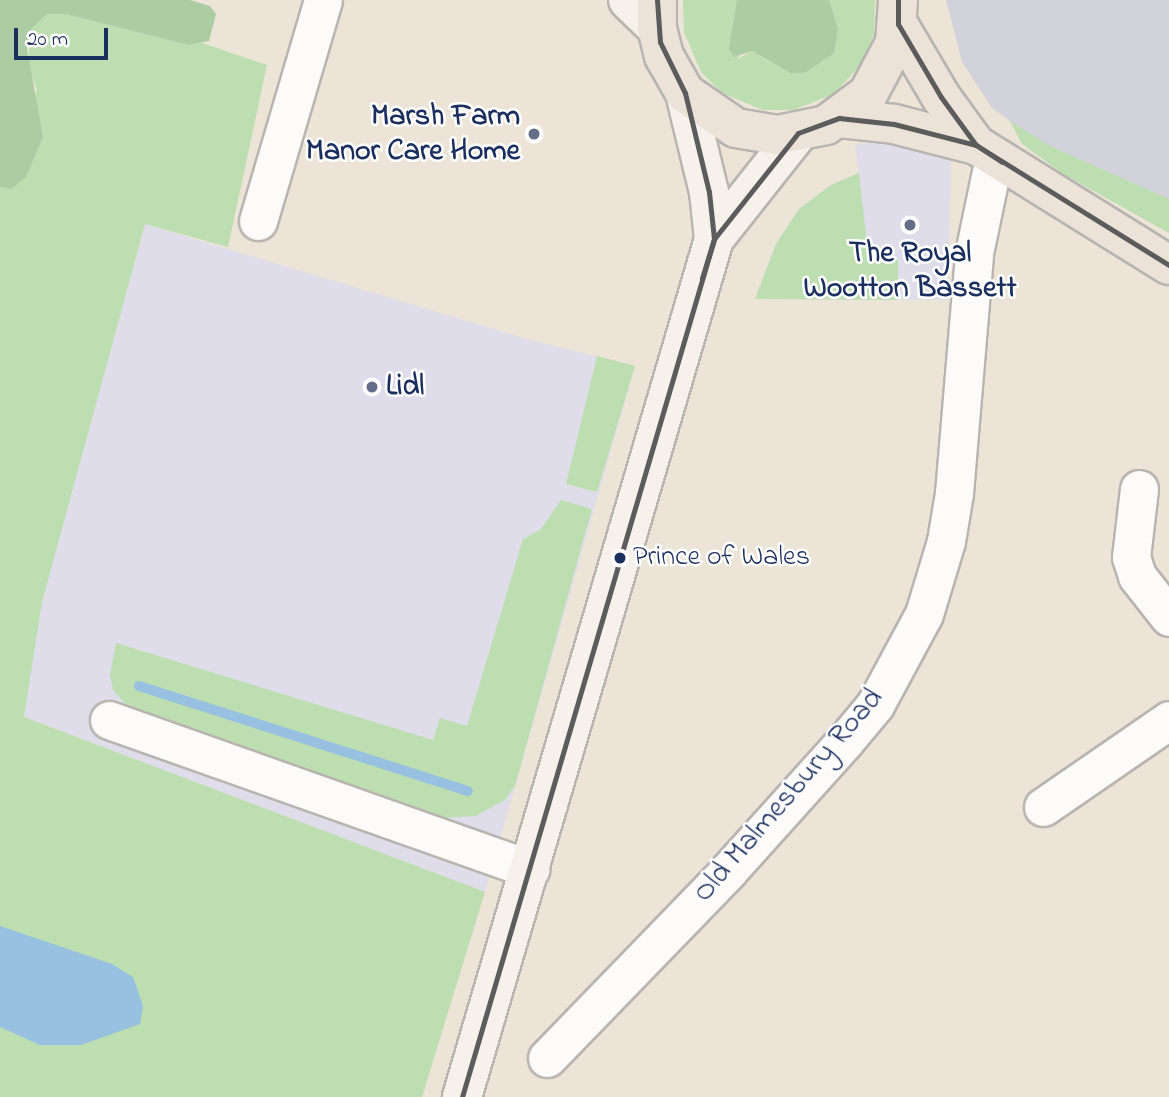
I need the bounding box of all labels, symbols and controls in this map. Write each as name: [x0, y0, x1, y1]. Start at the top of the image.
scale bar: [18, 14, 112, 58]
text: 20 m: [27, 25, 68, 55]
place label: Marsh Farm Manor Care Home: [306, 99, 520, 170]
marker: Marsh Farm Manor Care Home: [526, 126, 542, 142]
marker: The Royal Wootton Bassett: [902, 217, 918, 233]
place label: The Royal Wootton Bassett: [803, 236, 1017, 306]
place label: Lidl: [386, 369, 424, 405]
marker: Lidl: [364, 379, 380, 395]
place label: Prince of Wales: [633, 541, 810, 575]
marker: Prince of Wales: [613, 551, 627, 565]
street label: Old Malmesbury Road: [686, 681, 892, 911]

